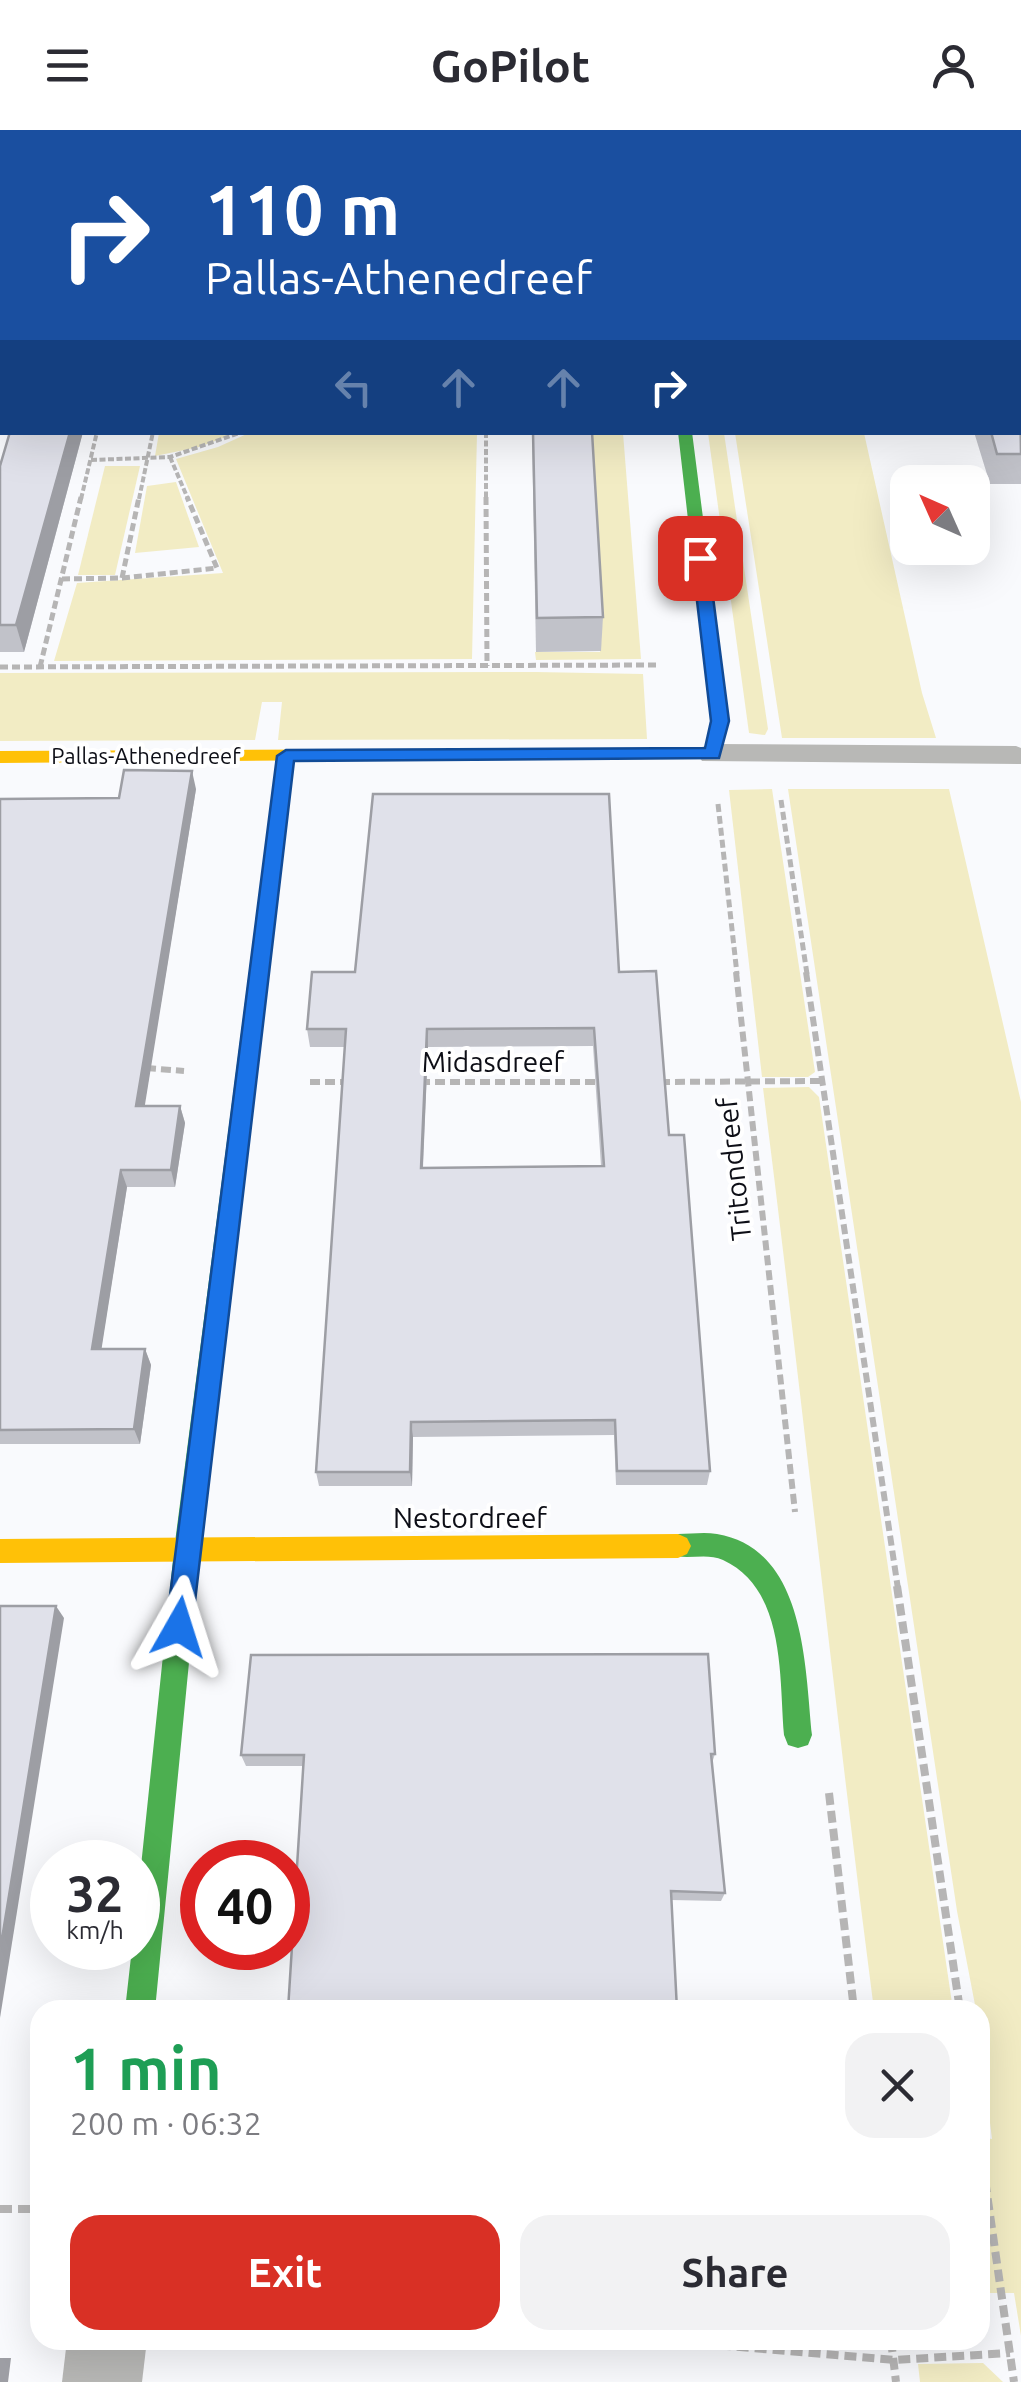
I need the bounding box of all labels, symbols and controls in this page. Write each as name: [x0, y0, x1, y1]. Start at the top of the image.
icon: menu: [40, 38, 95, 93]
icon: person: [926, 38, 981, 93]
text: GoPilot: [431, 40, 590, 91]
icon: right: [40, 170, 170, 300]
text: 110 m: [205, 170, 400, 248]
text: Pallas-Athenedreef: [205, 252, 592, 303]
icon: left: [326, 360, 381, 415]
icon: ahead: [431, 360, 486, 415]
icon: ahead: [536, 360, 591, 415]
icon: right: [641, 360, 696, 415]
north arrow: [890, 465, 990, 565]
map controls: [890, 465, 990, 565]
pin: [658, 516, 743, 601]
icon: arrive: [673, 531, 728, 586]
street label: Pallas-Athenedreef: [51, 743, 241, 768]
street label: Midasdreef: [422, 1046, 565, 1077]
street label: Tritondreef: [711, 1096, 756, 1242]
street label: Nestordreef: [393, 1502, 547, 1533]
position arrow: [127, 1575, 231, 1679]
speed limit sign: 40: [180, 1840, 310, 1970]
text: 32: [67, 1865, 123, 1921]
text: km/h: [66, 1916, 124, 1944]
button: close: [845, 2033, 950, 2138]
text: 1 min: [70, 2034, 222, 2101]
text: 200 m · 06:32: [70, 2105, 262, 2141]
button: Exit: [70, 2215, 500, 2330]
button: Share: [520, 2215, 950, 2330]

